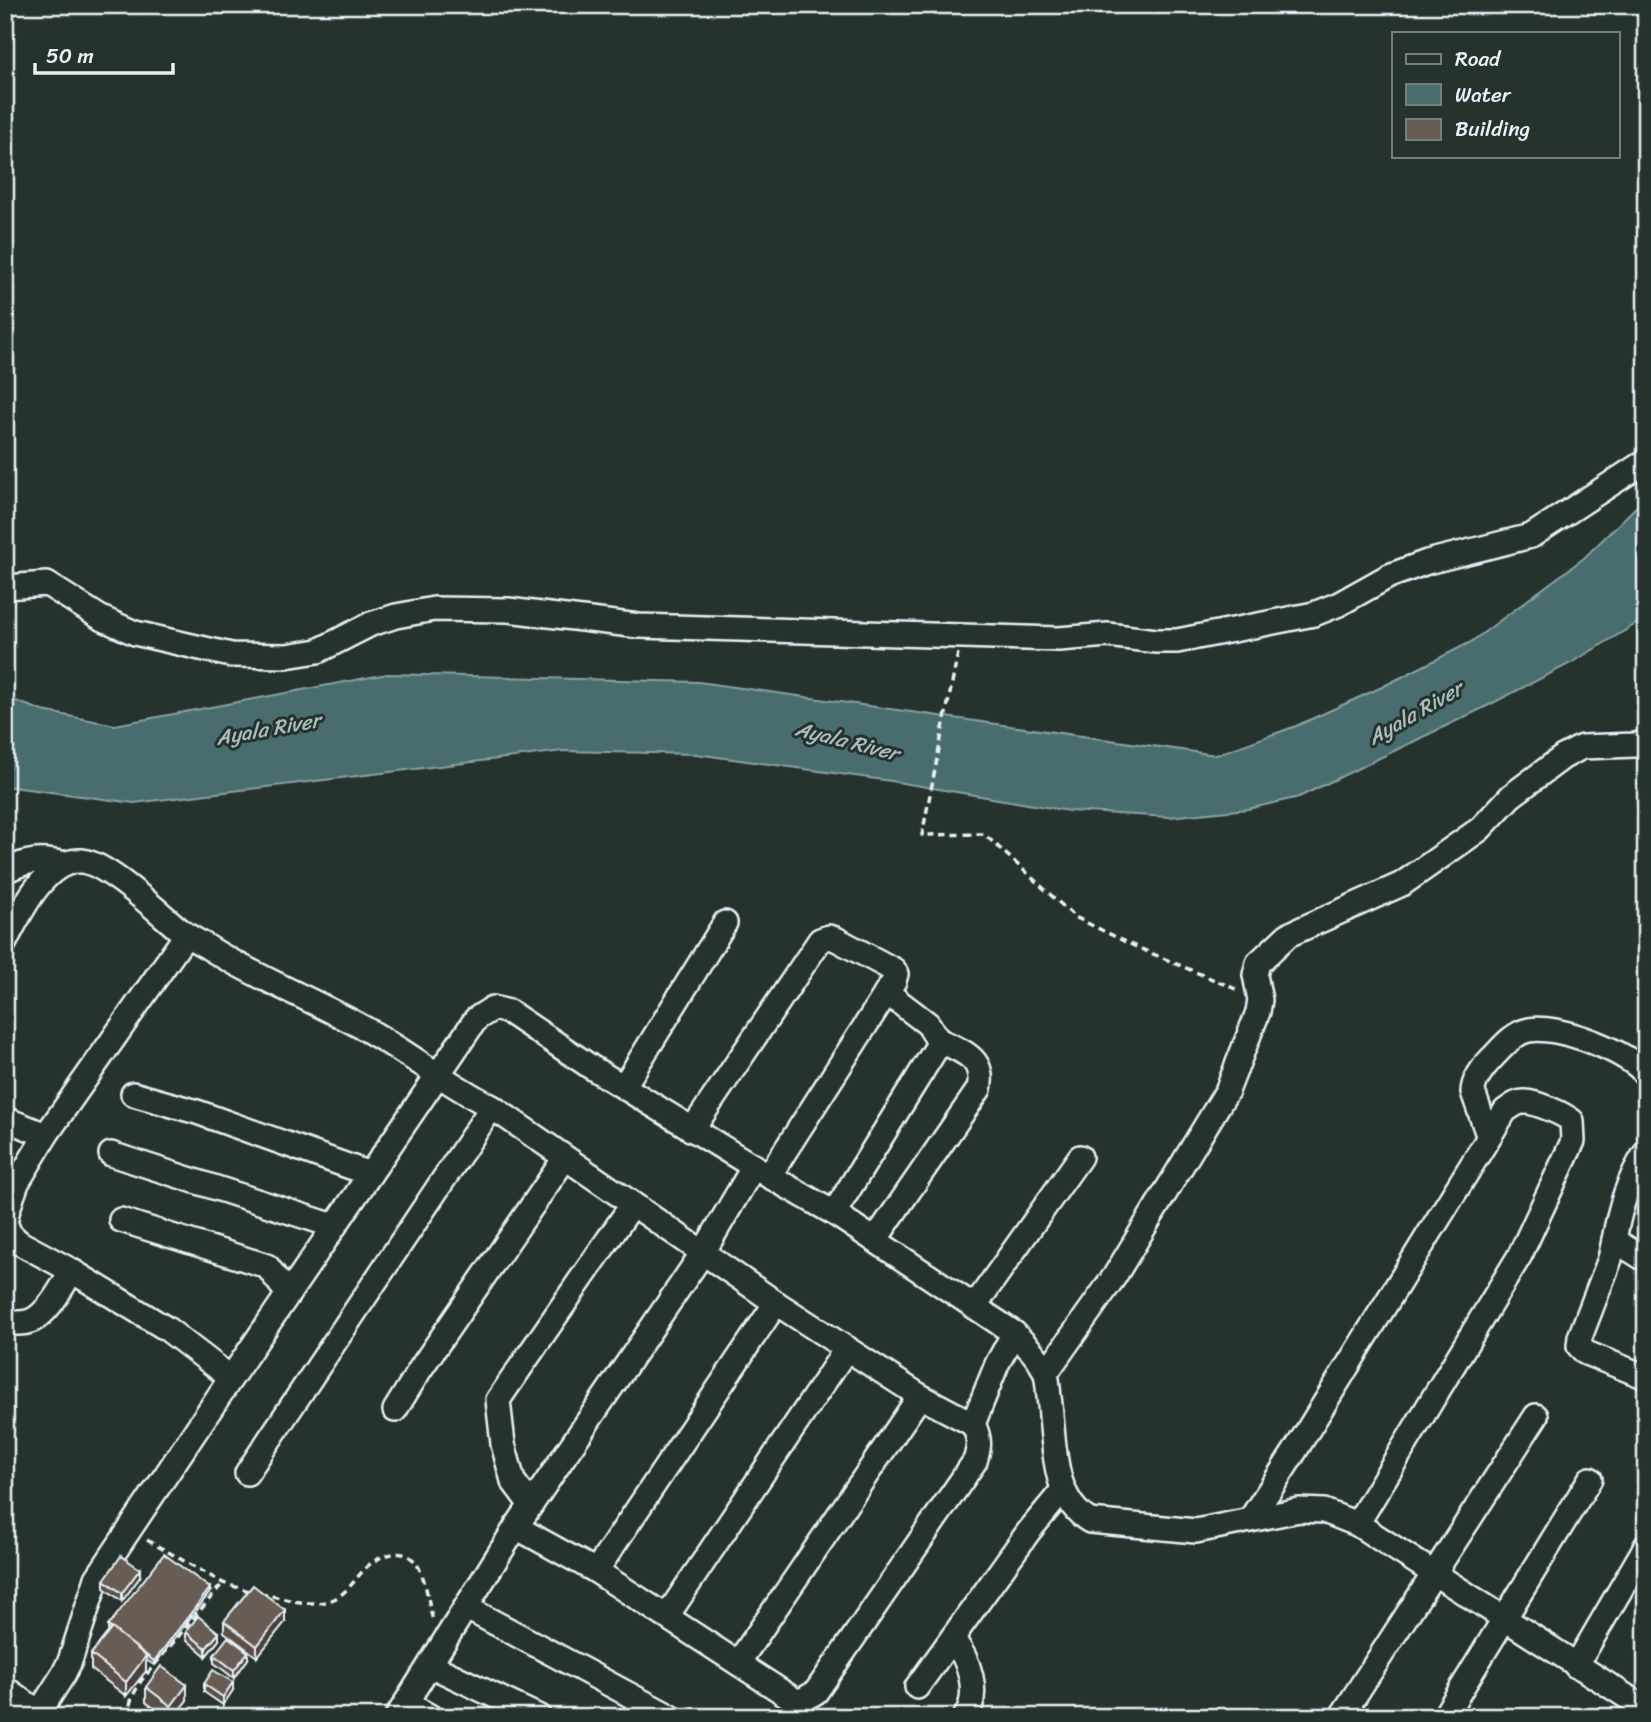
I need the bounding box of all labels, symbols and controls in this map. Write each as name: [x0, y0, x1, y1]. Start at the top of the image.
scale bar: [35, 32, 173, 76]
legend: [1392, 32, 1620, 158]
text: 50 m: [46, 37, 94, 75]
text: Road: [1455, 40, 1502, 78]
text: Water: [1455, 76, 1512, 114]
text: Building: [1455, 110, 1531, 148]
water label: Ayala River: [1359, 668, 1474, 756]
water label: Ayala River: [212, 700, 327, 757]
water label: Ayala River: [791, 710, 907, 773]

